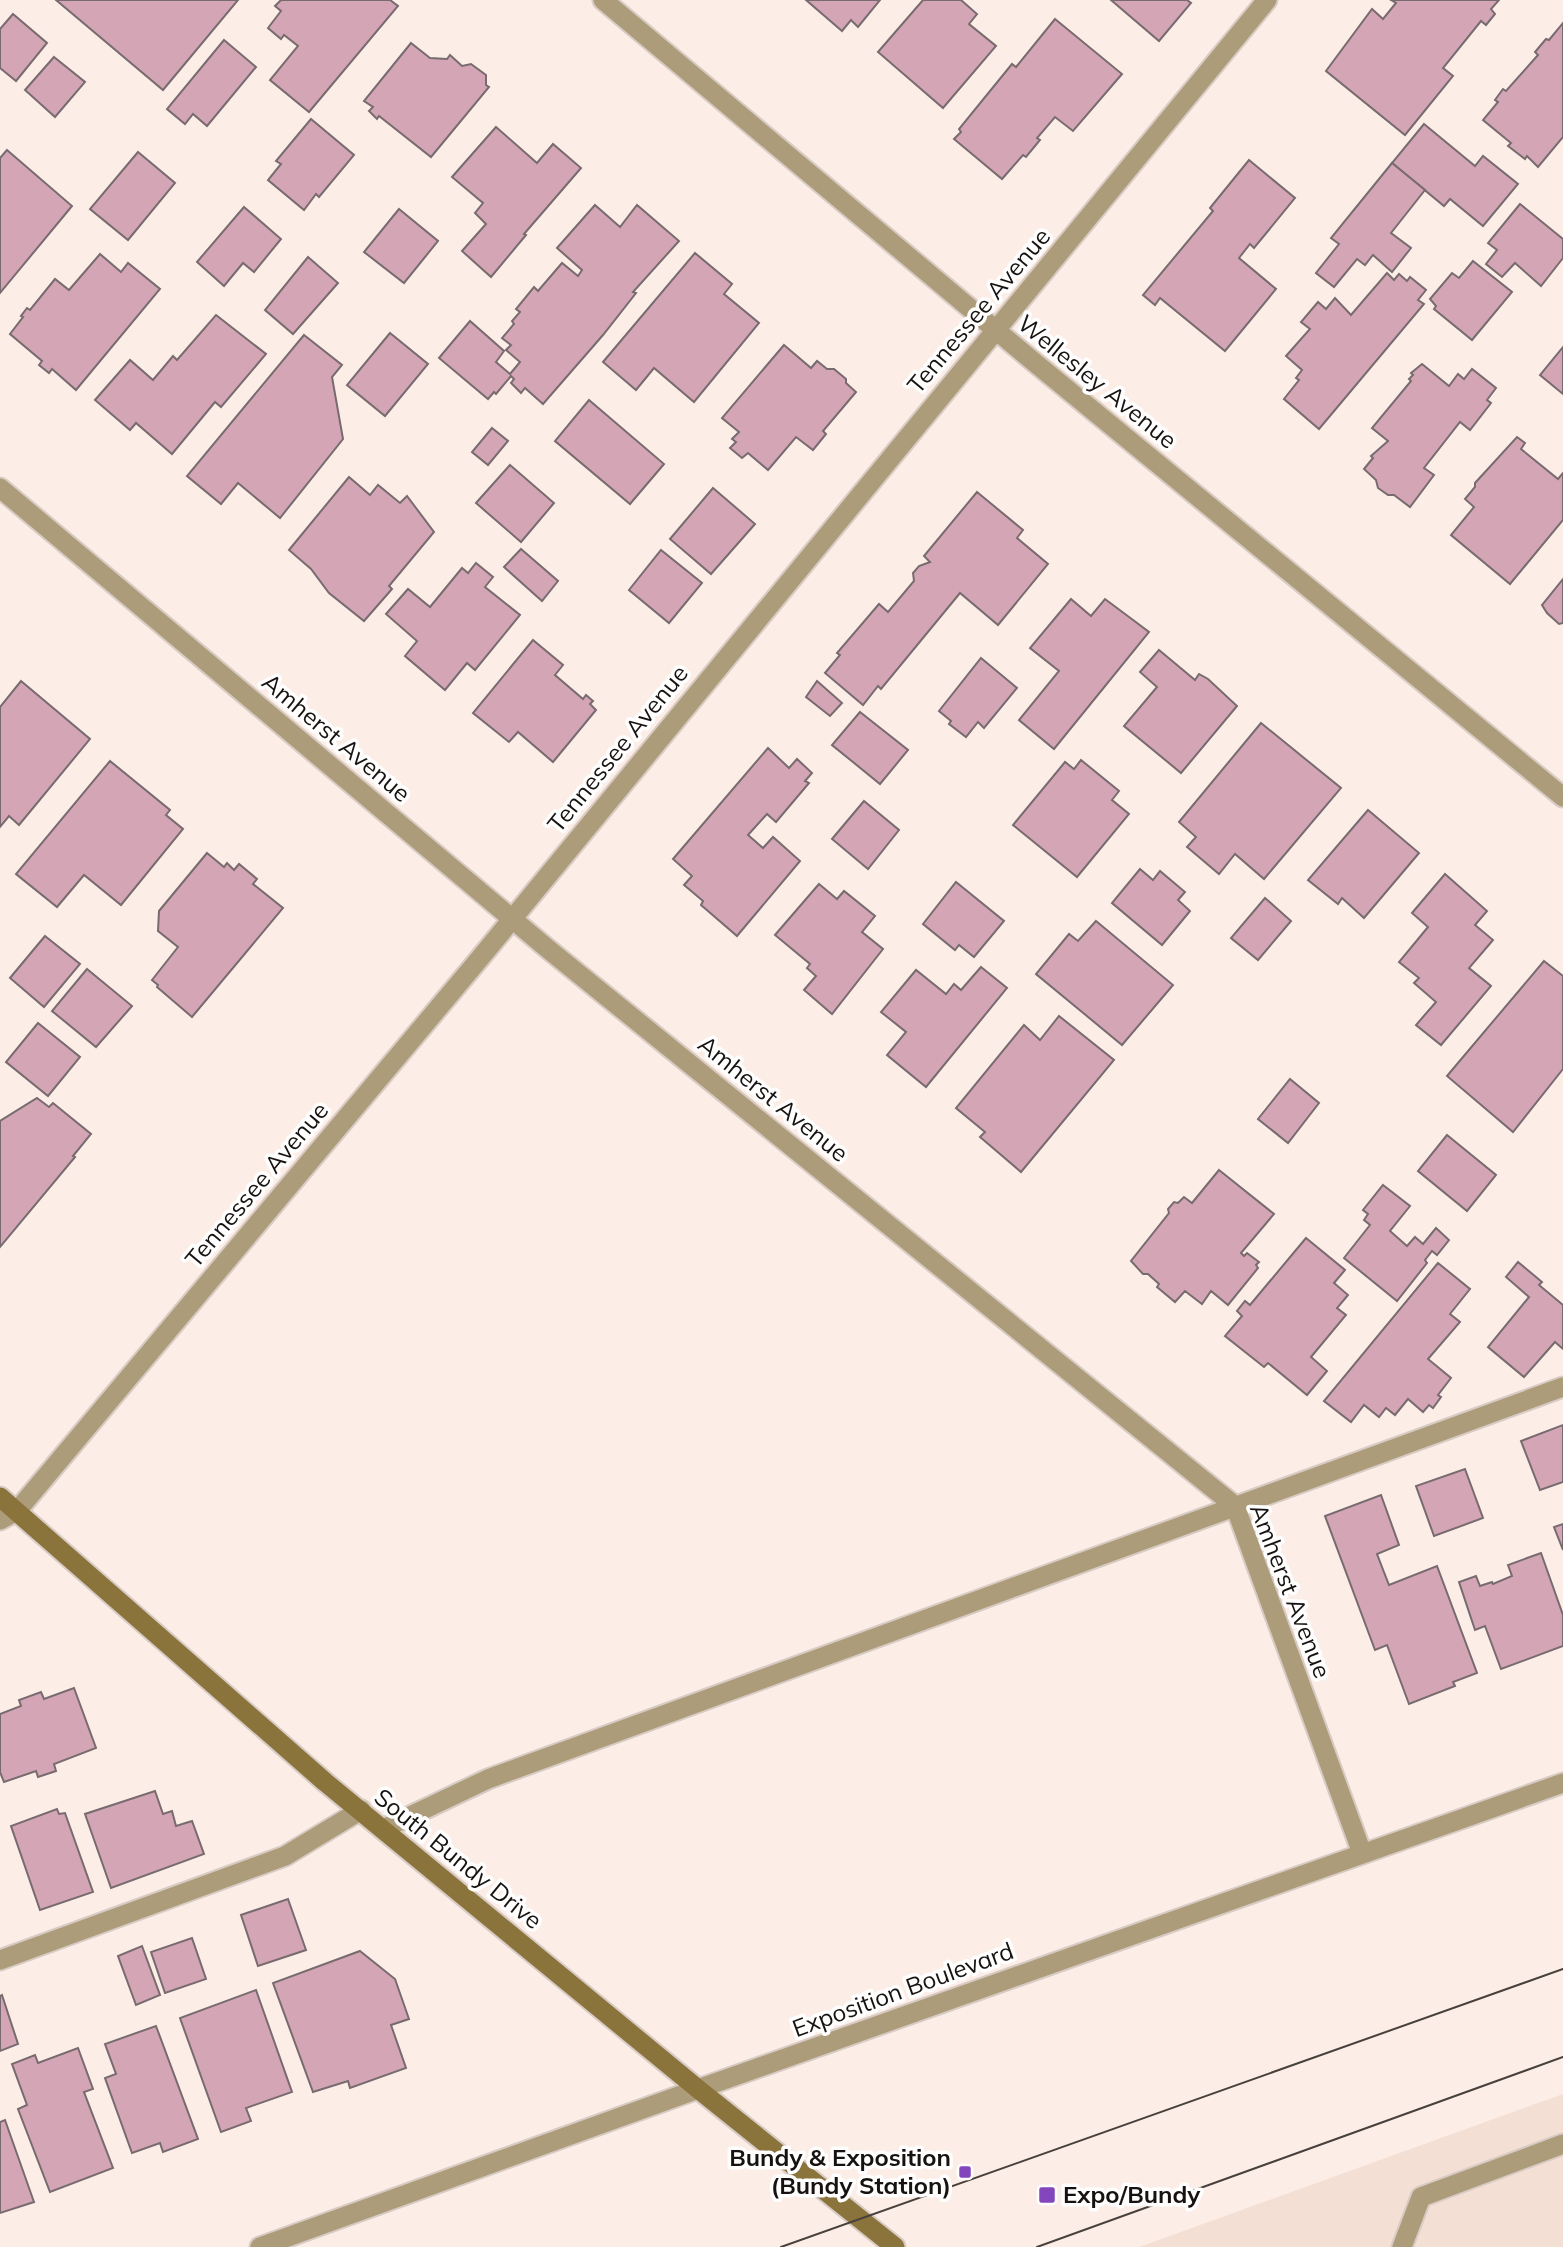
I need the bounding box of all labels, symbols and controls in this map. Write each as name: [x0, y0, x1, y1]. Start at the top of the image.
street label: Tennessee Avenue: [900, 222, 1056, 399]
street label: Wellesley Avenue: [1012, 308, 1183, 455]
street label: Tennessee Avenue: [541, 659, 694, 838]
street label: Amherst Avenue: [256, 666, 417, 808]
street label: Amherst Avenue: [693, 1029, 855, 1168]
street label: Tennessee Avenue: [178, 1096, 334, 1273]
street label: Amherst Avenue: [1244, 1499, 1338, 1682]
street label: South Bundy Drive: [369, 1781, 548, 1935]
street label: Exposition Boulevard: [788, 1935, 1017, 2043]
place label: Bundy & Exposition (Bundy Station): [729, 2142, 951, 2200]
marker: Bundy & Exposition (Bundy Station): [957, 2164, 973, 2180]
place label: Expo/Bundy: [1063, 2179, 1201, 2209]
marker: Expo/Bundy: [1037, 2185, 1057, 2205]

